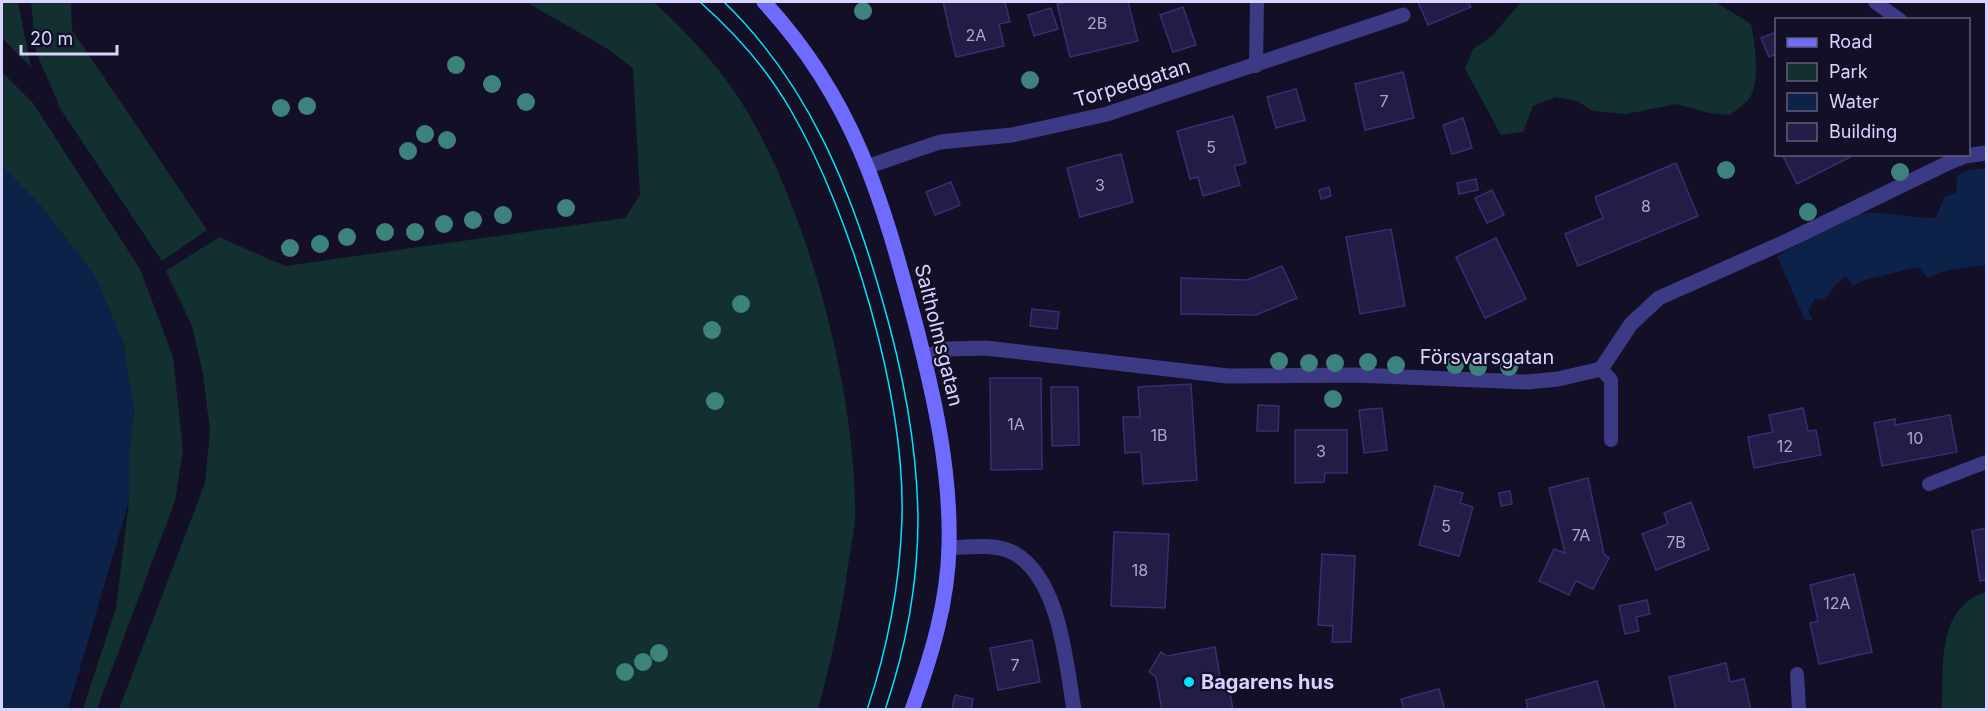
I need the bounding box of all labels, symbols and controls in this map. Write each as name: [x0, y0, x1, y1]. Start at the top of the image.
house number: 2B: [1087, 13, 1107, 33]
scale bar: [21, 18, 117, 56]
legend: [1775, 18, 1970, 156]
house number: 2A: [966, 25, 986, 45]
text: 20 m: [30, 28, 73, 49]
text: Road: [1829, 31, 1872, 52]
street label: Torpedgatan: [1071, 54, 1193, 112]
text: Park: [1829, 61, 1868, 82]
house number: 7: [1379, 91, 1389, 111]
text: Water: [1829, 91, 1879, 112]
text: Building: [1829, 121, 1897, 142]
house number: 5: [1206, 137, 1216, 157]
house number: 3: [1095, 175, 1105, 195]
house number: 8: [1641, 196, 1651, 216]
street label: Saltholmsgatan: [910, 261, 968, 409]
street label: Försvarsgatan: [1420, 345, 1554, 369]
house number: 1A: [1007, 414, 1025, 434]
house number: 1B: [1151, 425, 1167, 445]
house number: 10: [1907, 428, 1923, 448]
house number: 12: [1777, 436, 1793, 456]
house number: 3: [1316, 441, 1326, 461]
house number: 5: [1441, 516, 1451, 536]
house number: 7A: [1572, 525, 1590, 545]
house number: 7B: [1666, 532, 1686, 552]
house number: 18: [1132, 560, 1148, 580]
house number: 12A: [1823, 593, 1851, 613]
house number: 7: [1010, 655, 1020, 675]
place label: Bagarens hus: [1201, 670, 1334, 694]
marker: Bagarens hus: [1182, 675, 1196, 689]

